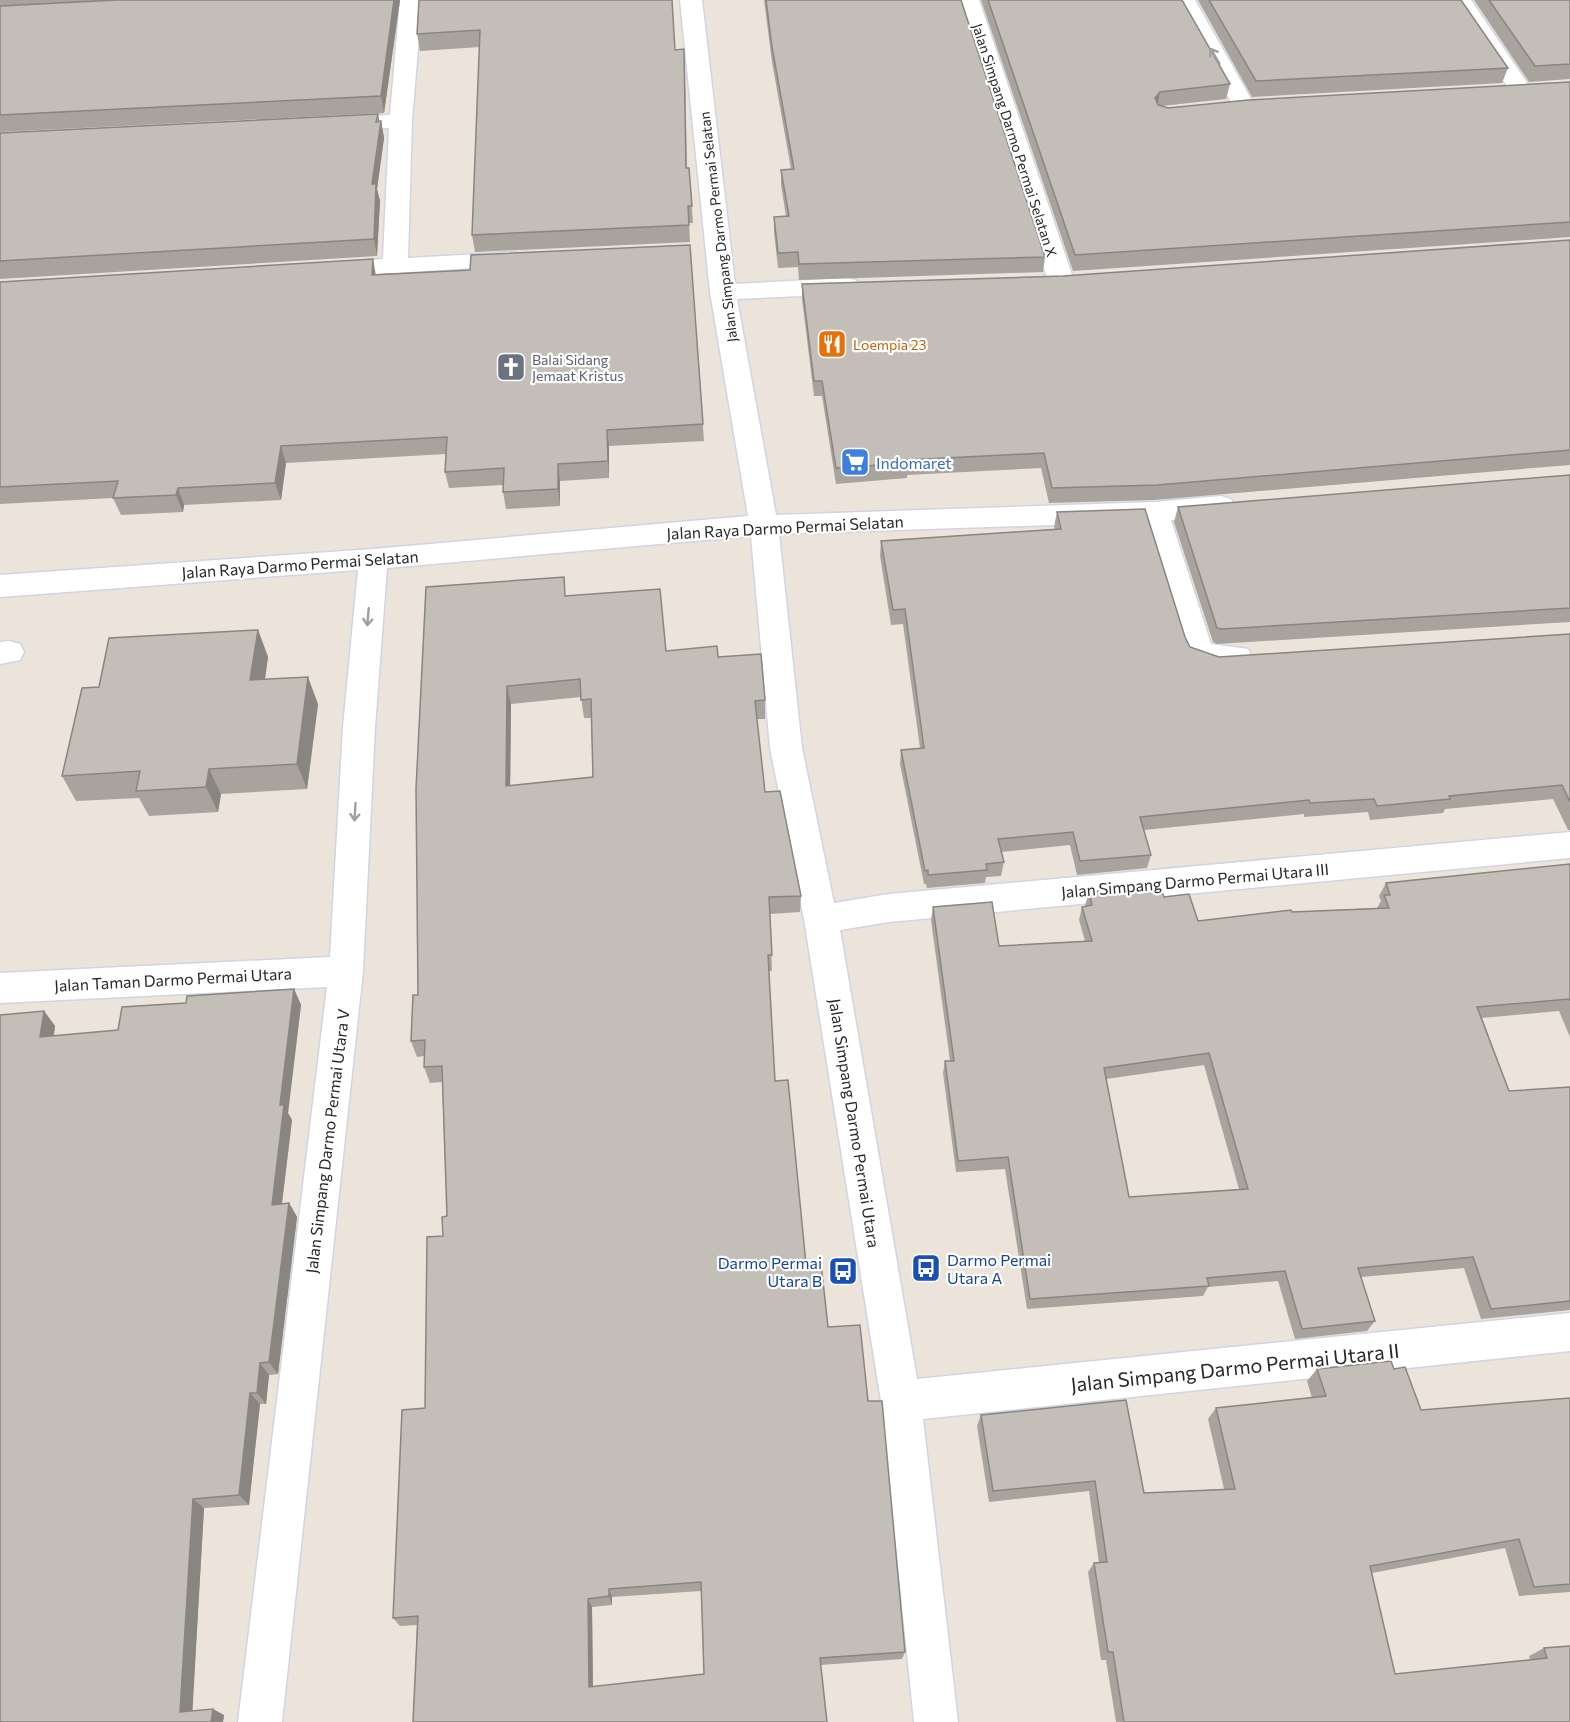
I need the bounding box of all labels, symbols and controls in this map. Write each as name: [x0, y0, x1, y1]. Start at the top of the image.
street label: Jalan Simpang Darmo Permai Selatan X: [969, 21, 1061, 259]
one-way arrow: [1208, 48, 1220, 65]
street label: Jalan Simpang Darmo Permai Selatan: [695, 111, 741, 343]
restaurant icon: Loempia 23: [816, 328, 848, 360]
place label: Loempia 23: [853, 336, 927, 353]
church icon: Balai Sidang Jemaat Kristus: [495, 351, 527, 383]
place label: Balai Sidang Jemaat Kristus: [532, 351, 624, 384]
supermarket icon: Indomaret: [839, 446, 871, 478]
place label: Indomaret: [876, 453, 952, 472]
street label: Jalan Raya Darmo Permai Selatan: [666, 511, 904, 543]
street label: Jalan Raya Darmo Permai Selatan: [181, 546, 419, 582]
one-way arrow: [362, 607, 373, 627]
one-way arrow: [349, 801, 360, 821]
street label: Jalan Simpang Darmo Permai Utara III: [1060, 859, 1330, 901]
street label: Jalan Taman Darmo Permai Utara: [54, 963, 292, 995]
street label: Jalan Simpang Darmo Permai Utara: [826, 997, 884, 1249]
street label: Jalan Simpang Darmo Permai Utara V: [301, 1008, 353, 1274]
place label: Darmo Permai Utara A: [947, 1250, 1051, 1287]
bus stop icon: Darmo Permai Utara A: [910, 1252, 942, 1284]
place label: Darmo Permai Utara B: [718, 1253, 822, 1290]
bus stop icon: Darmo Permai Utara B: [827, 1255, 859, 1287]
street label: Jalan Simpang Darmo Permai Utara II: [1069, 1338, 1401, 1396]

